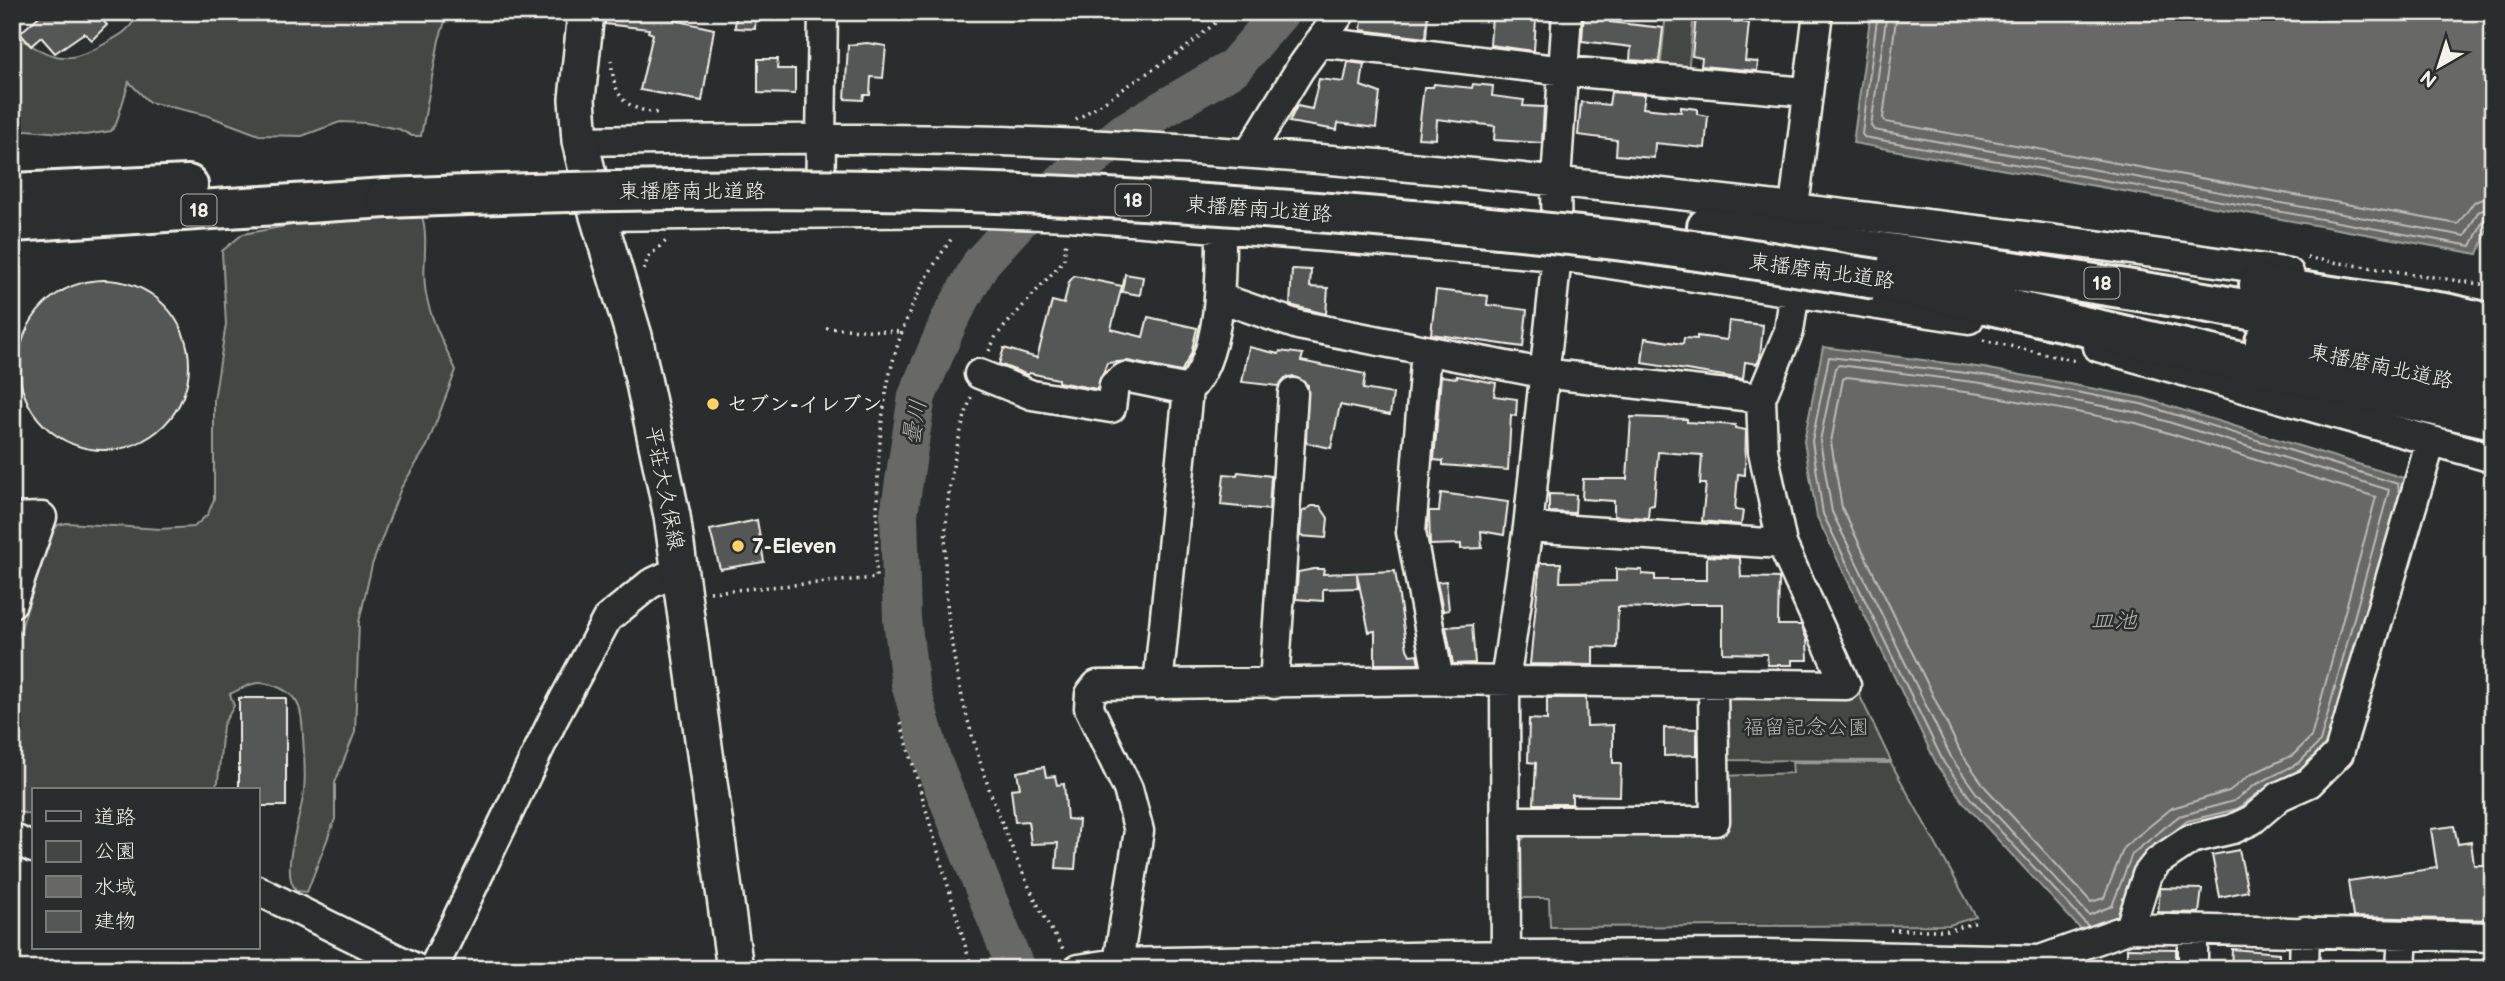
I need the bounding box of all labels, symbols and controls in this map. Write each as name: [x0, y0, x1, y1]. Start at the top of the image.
north arrow: [2404, 32, 2474, 102]
text: N: [2416, 65, 2442, 91]
street label: 東播磨南北道路: [619, 179, 766, 204]
road number: 18: [1116, 184, 1150, 216]
street label: 東播磨南北道路: [1185, 192, 1333, 227]
road number: 18: [182, 194, 216, 226]
street label: 東播磨南北道路: [1747, 249, 1896, 294]
road number: 18: [2084, 268, 2120, 298]
street label: 東播磨南北道路: [2306, 339, 2455, 394]
place label: セブン-イレブン: [727, 392, 883, 417]
marker: セブン-イレブン: [705, 396, 721, 412]
water label: 曇川: [897, 397, 933, 447]
street label: 平荘大久保線: [640, 424, 689, 552]
place label: 7-Eleven: [752, 534, 837, 559]
marker: 7-Eleven: [730, 538, 746, 554]
water label: 皿池: [2091, 607, 2138, 635]
park label: 福留記念公園: [1743, 715, 1869, 740]
legend: [32, 788, 259, 950]
text: 道路: [94, 805, 136, 830]
text: 公園: [94, 839, 136, 864]
text: 水域: [94, 875, 136, 900]
text: 建物: [94, 909, 136, 934]

